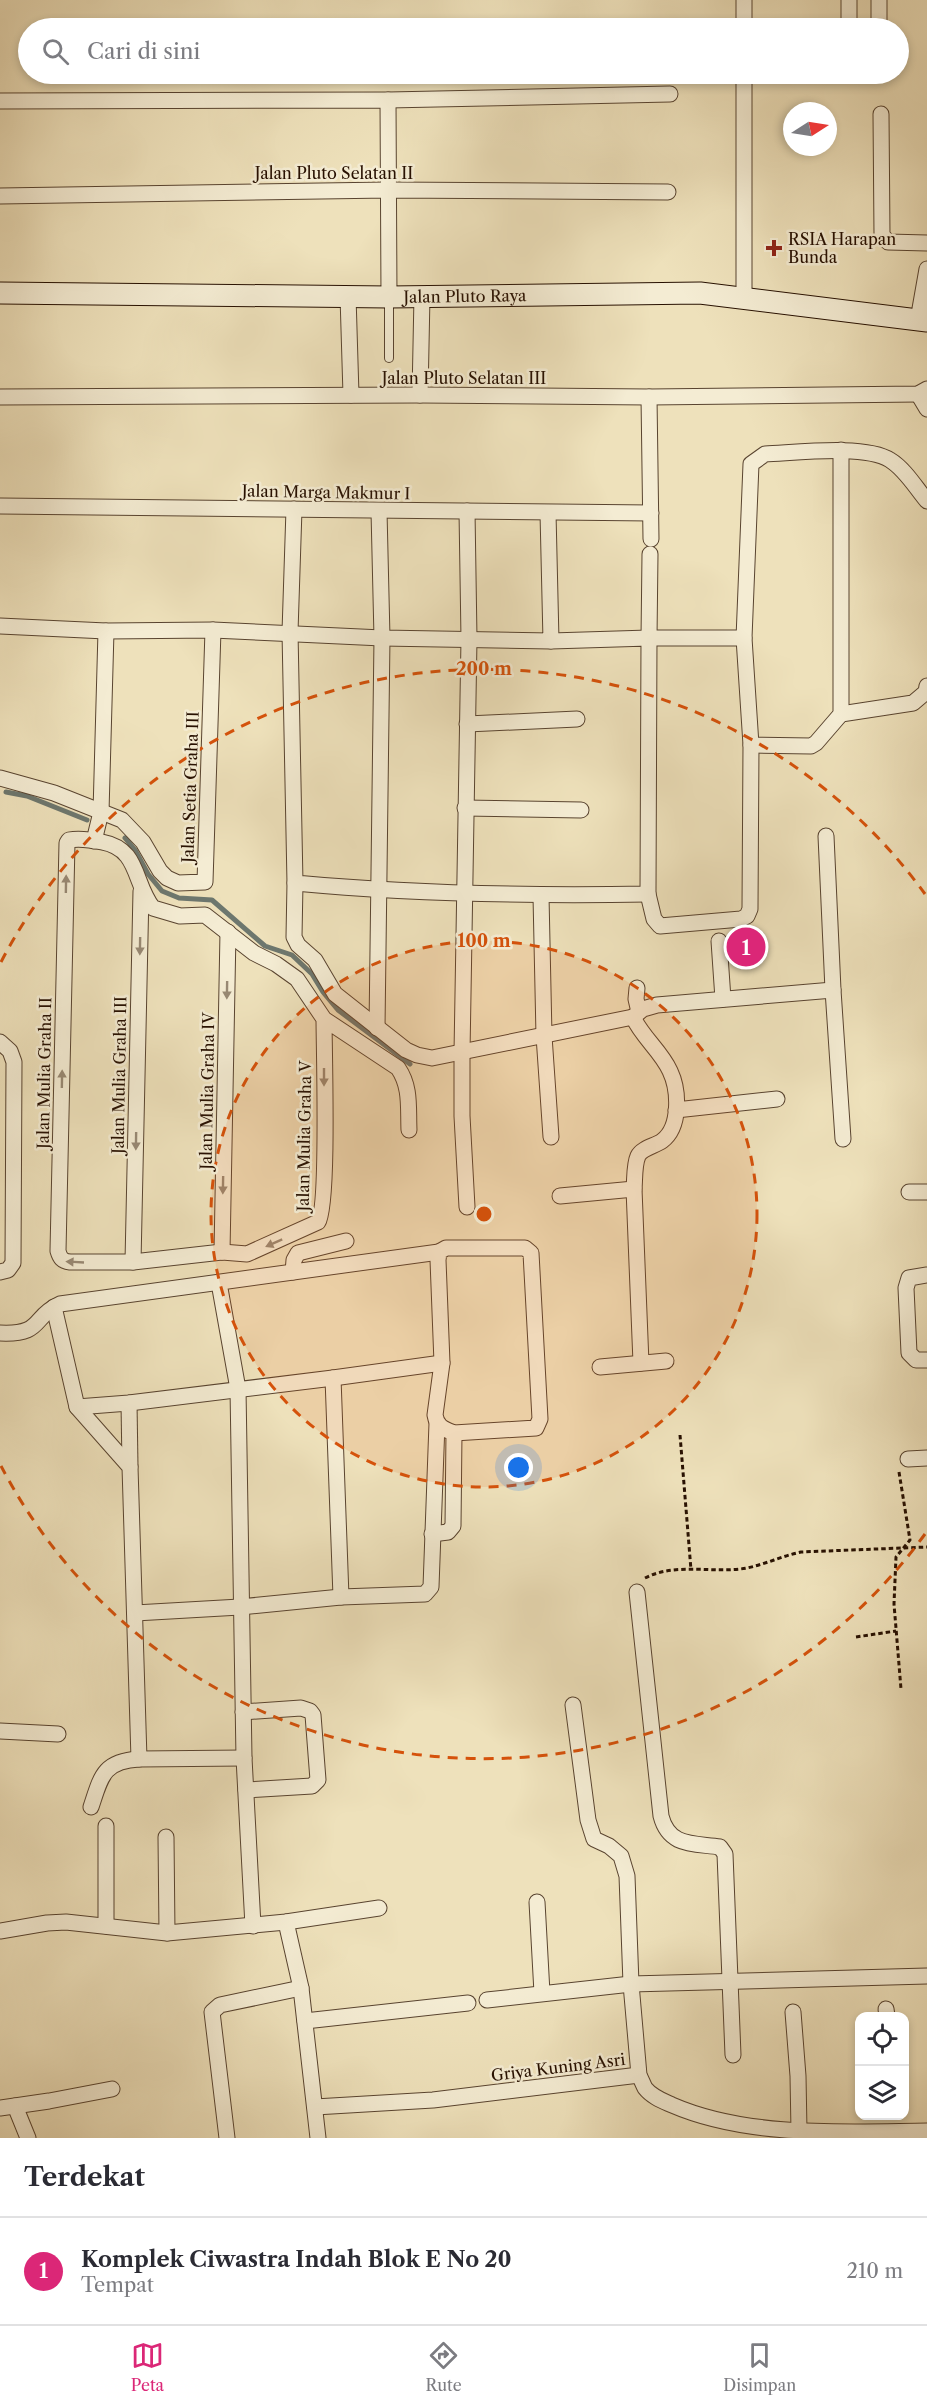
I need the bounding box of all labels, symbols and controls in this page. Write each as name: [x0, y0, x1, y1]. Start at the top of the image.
search box: [18, 18, 909, 84]
icon: search: [39, 35, 72, 68]
text: Cari di sini: [87, 38, 200, 65]
north arrow: [783, 102, 837, 156]
street label: Jalan Pluto Selatan II: [252, 163, 413, 183]
place label: RSIA Harapan Bunda: [788, 229, 896, 267]
marker: RSIA Harapan Bunda: [765, 239, 783, 257]
street label: Jalan Pluto Raya: [400, 285, 527, 307]
street label: Jalan Pluto Selatan III: [379, 368, 546, 388]
street label: Jalan Marga Makmur I: [239, 480, 410, 503]
text: 200 m: [456, 658, 512, 680]
street label: Jalan Setia Graha III: [177, 711, 203, 866]
one-way arrow: [61, 875, 71, 894]
pin: 1: [726, 924, 766, 970]
text: 100 m: [457, 930, 511, 952]
one-way arrow: [135, 937, 144, 956]
one-way arrow: [222, 981, 232, 1000]
street label: Jalan Mulia Graha III: [108, 996, 130, 1157]
street label: Jalan Mulia Graha II: [33, 997, 55, 1152]
street label: Jalan Mulia Graha IV: [196, 1012, 218, 1173]
street label: Jalan Mulia Graha V: [293, 1060, 315, 1215]
one-way arrow: [319, 1068, 329, 1087]
one-way arrow: [57, 1070, 66, 1089]
one-way arrow: [131, 1132, 140, 1151]
one-way arrow: [218, 1176, 228, 1195]
centre of rings: [474, 1204, 494, 1224]
one-way arrow: [266, 1238, 283, 1247]
one-way arrow: [65, 1257, 84, 1266]
your location: [504, 1453, 533, 1482]
map controls: [855, 2012, 909, 2120]
button: locate: [855, 2012, 909, 2066]
street label: Griya Kuning Asri: [490, 2049, 626, 2085]
button: layers: [855, 2066, 909, 2120]
text: Terdekat: [24, 2161, 145, 2193]
text: Komplek Ciwastra Indah Blok E No 20: [81, 2246, 512, 2273]
text: 1: [39, 2259, 48, 2283]
text: 210 m: [846, 2259, 903, 2283]
text: Tempat: [81, 2273, 154, 2297]
tab: Peta: [131, 2339, 164, 2395]
tab: Rute: [426, 2339, 462, 2395]
tab: Disimpan: [723, 2339, 796, 2395]

